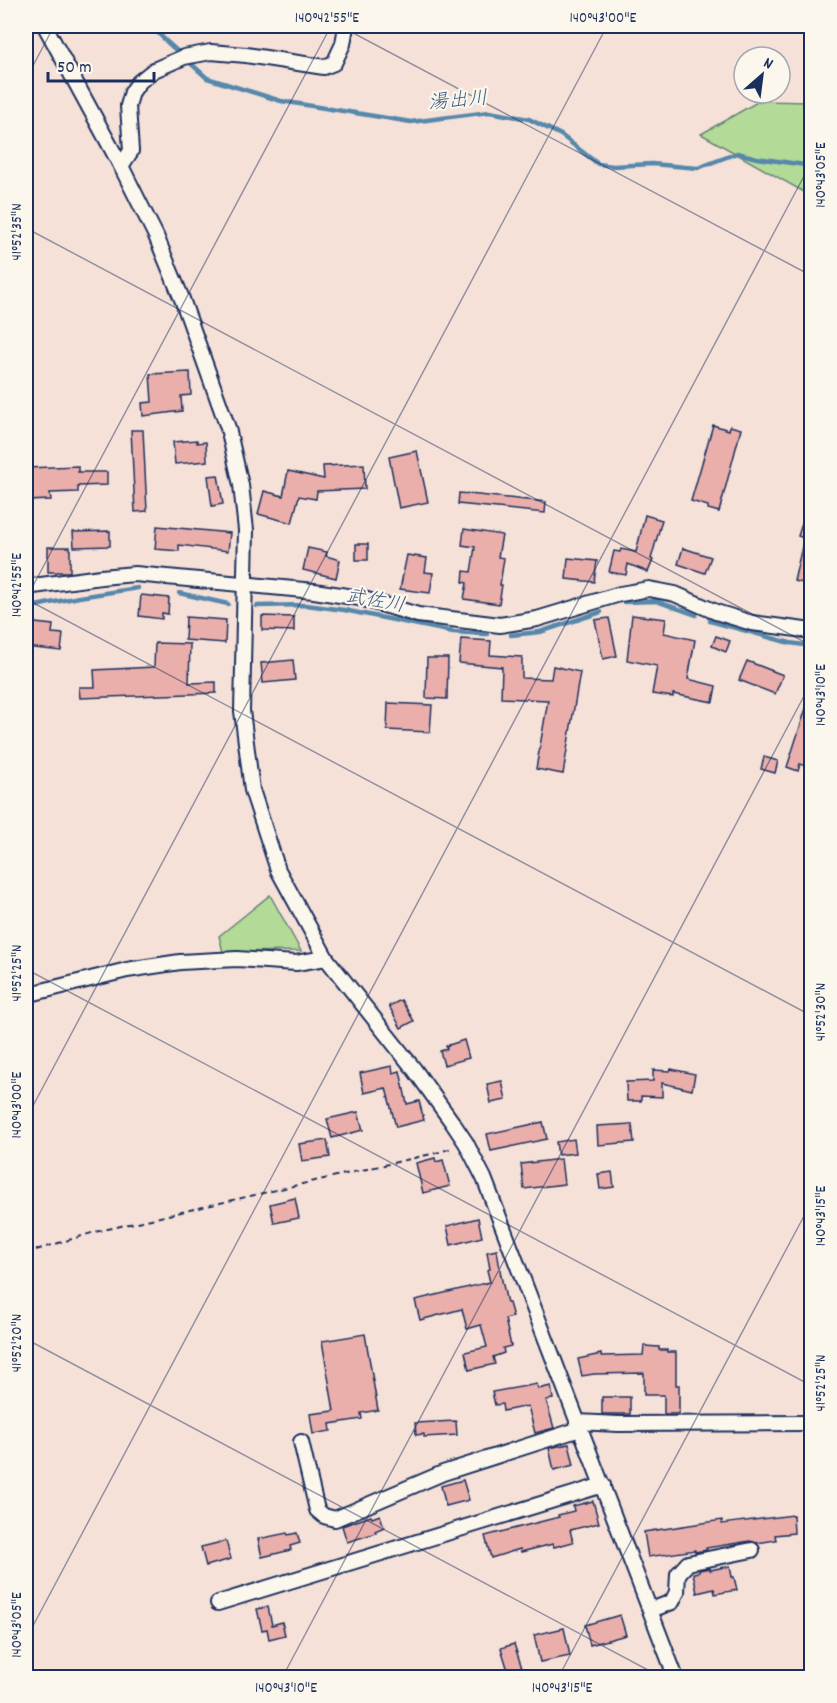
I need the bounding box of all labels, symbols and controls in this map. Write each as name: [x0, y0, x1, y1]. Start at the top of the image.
text: 140°42'55"E: [295, 8, 359, 30]
text: 140°43'00"E: [570, 8, 637, 30]
scale bar: [48, 45, 154, 83]
north arrow: [732, 45, 792, 105]
text: N: [759, 52, 777, 76]
text: 50 m: [57, 56, 92, 81]
water label: 湯出川: [427, 85, 489, 119]
text: 140°43'05"E: [811, 142, 833, 208]
text: 41°52'35"N: [7, 203, 29, 261]
text: 140°42'55"E: [7, 553, 29, 617]
water label: 武佐川: [343, 583, 407, 621]
text: 140°43'10"E: [811, 664, 833, 726]
text: 41°52'25"N: [7, 944, 29, 1002]
text: 41°52'30"N: [811, 983, 833, 1041]
text: 140°43'00"E: [7, 1071, 29, 1138]
text: 140°43'15"E: [811, 1185, 833, 1246]
text: 41°52'20"N: [7, 1314, 29, 1372]
text: 41°52'25"N: [811, 1354, 833, 1412]
text: 140°43'05"E: [7, 1592, 29, 1658]
text: 140°43'10"E: [255, 1678, 317, 1700]
text: 140°43'15"E: [532, 1678, 593, 1700]

